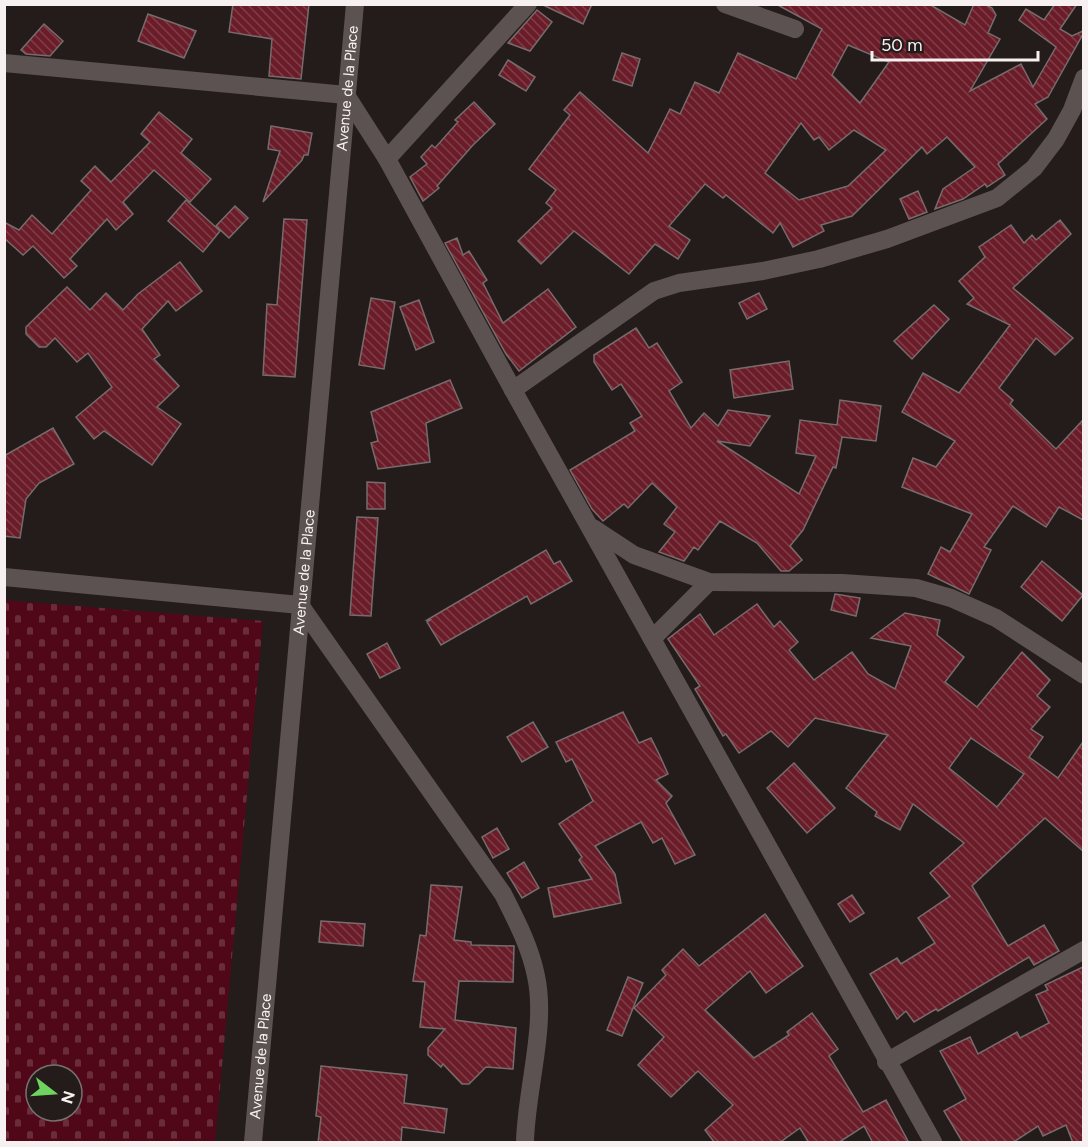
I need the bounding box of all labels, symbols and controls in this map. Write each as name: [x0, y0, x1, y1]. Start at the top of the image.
scale bar: [872, 24, 1038, 62]
street label: Avenue de la Place: [333, 25, 362, 152]
text: 50 m: [881, 34, 923, 56]
street label: Avenue de la Place: [289, 509, 319, 636]
street label: Avenue de la Place: [246, 993, 275, 1120]
north arrow: [24, 1063, 84, 1123]
text: N: [57, 1089, 79, 1106]

